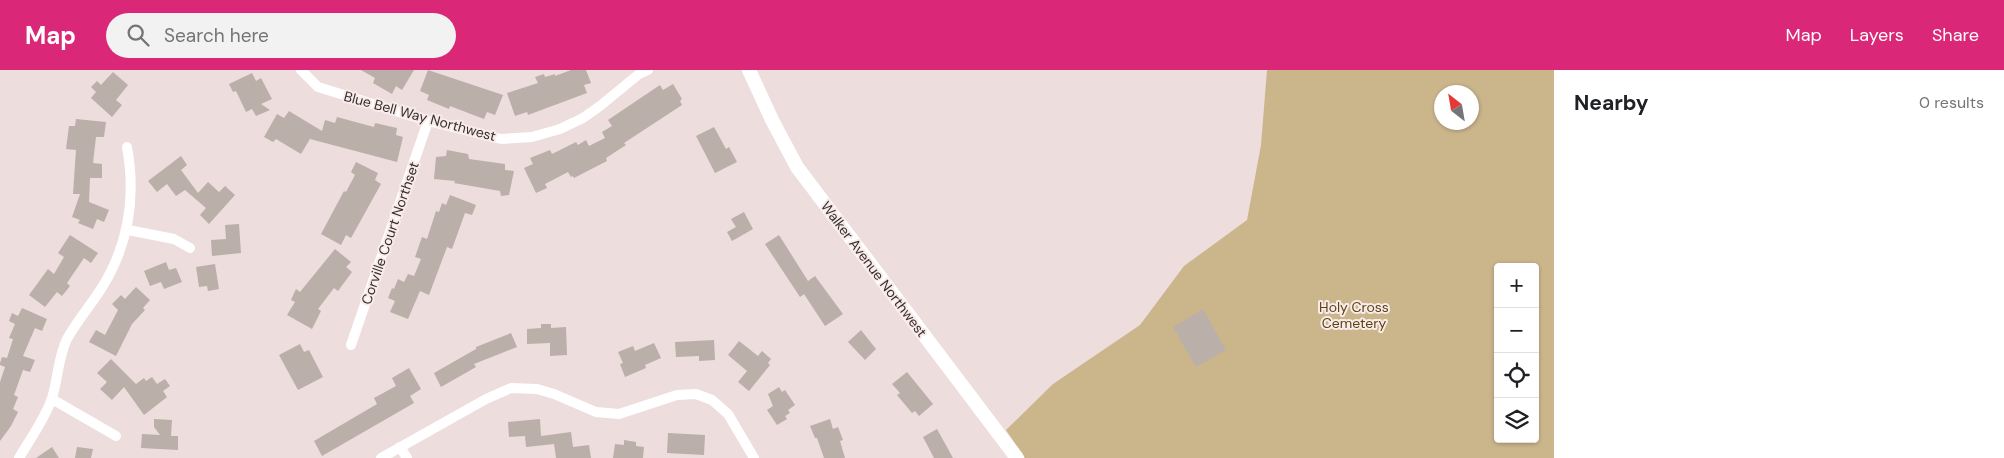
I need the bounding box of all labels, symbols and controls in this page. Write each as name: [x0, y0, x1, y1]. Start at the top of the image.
search box: [106, 13, 456, 58]
text: Map: [25, 20, 76, 51]
icon: search: [124, 21, 152, 49]
text: Search here: [164, 23, 269, 48]
text: Map: [1786, 23, 1822, 47]
text: Layers: [1850, 23, 1904, 47]
text: Share: [1932, 23, 1979, 47]
north arrow: [1434, 85, 1479, 130]
street label: Blue Bell Way Northwest: [342, 87, 498, 145]
text: Nearby: [1574, 89, 1648, 117]
text: 0 results: [1919, 92, 1984, 113]
street label: Corville Court Northset: [357, 159, 423, 307]
street label: Walker Avenue Northwest: [817, 197, 931, 341]
map controls: [1494, 263, 1539, 443]
button: +: [1494, 263, 1539, 308]
park label: Holy Cross Cemetery: [1319, 298, 1389, 332]
button: −: [1494, 308, 1539, 353]
button: locate: [1494, 353, 1539, 398]
button: layers: [1494, 398, 1539, 443]

